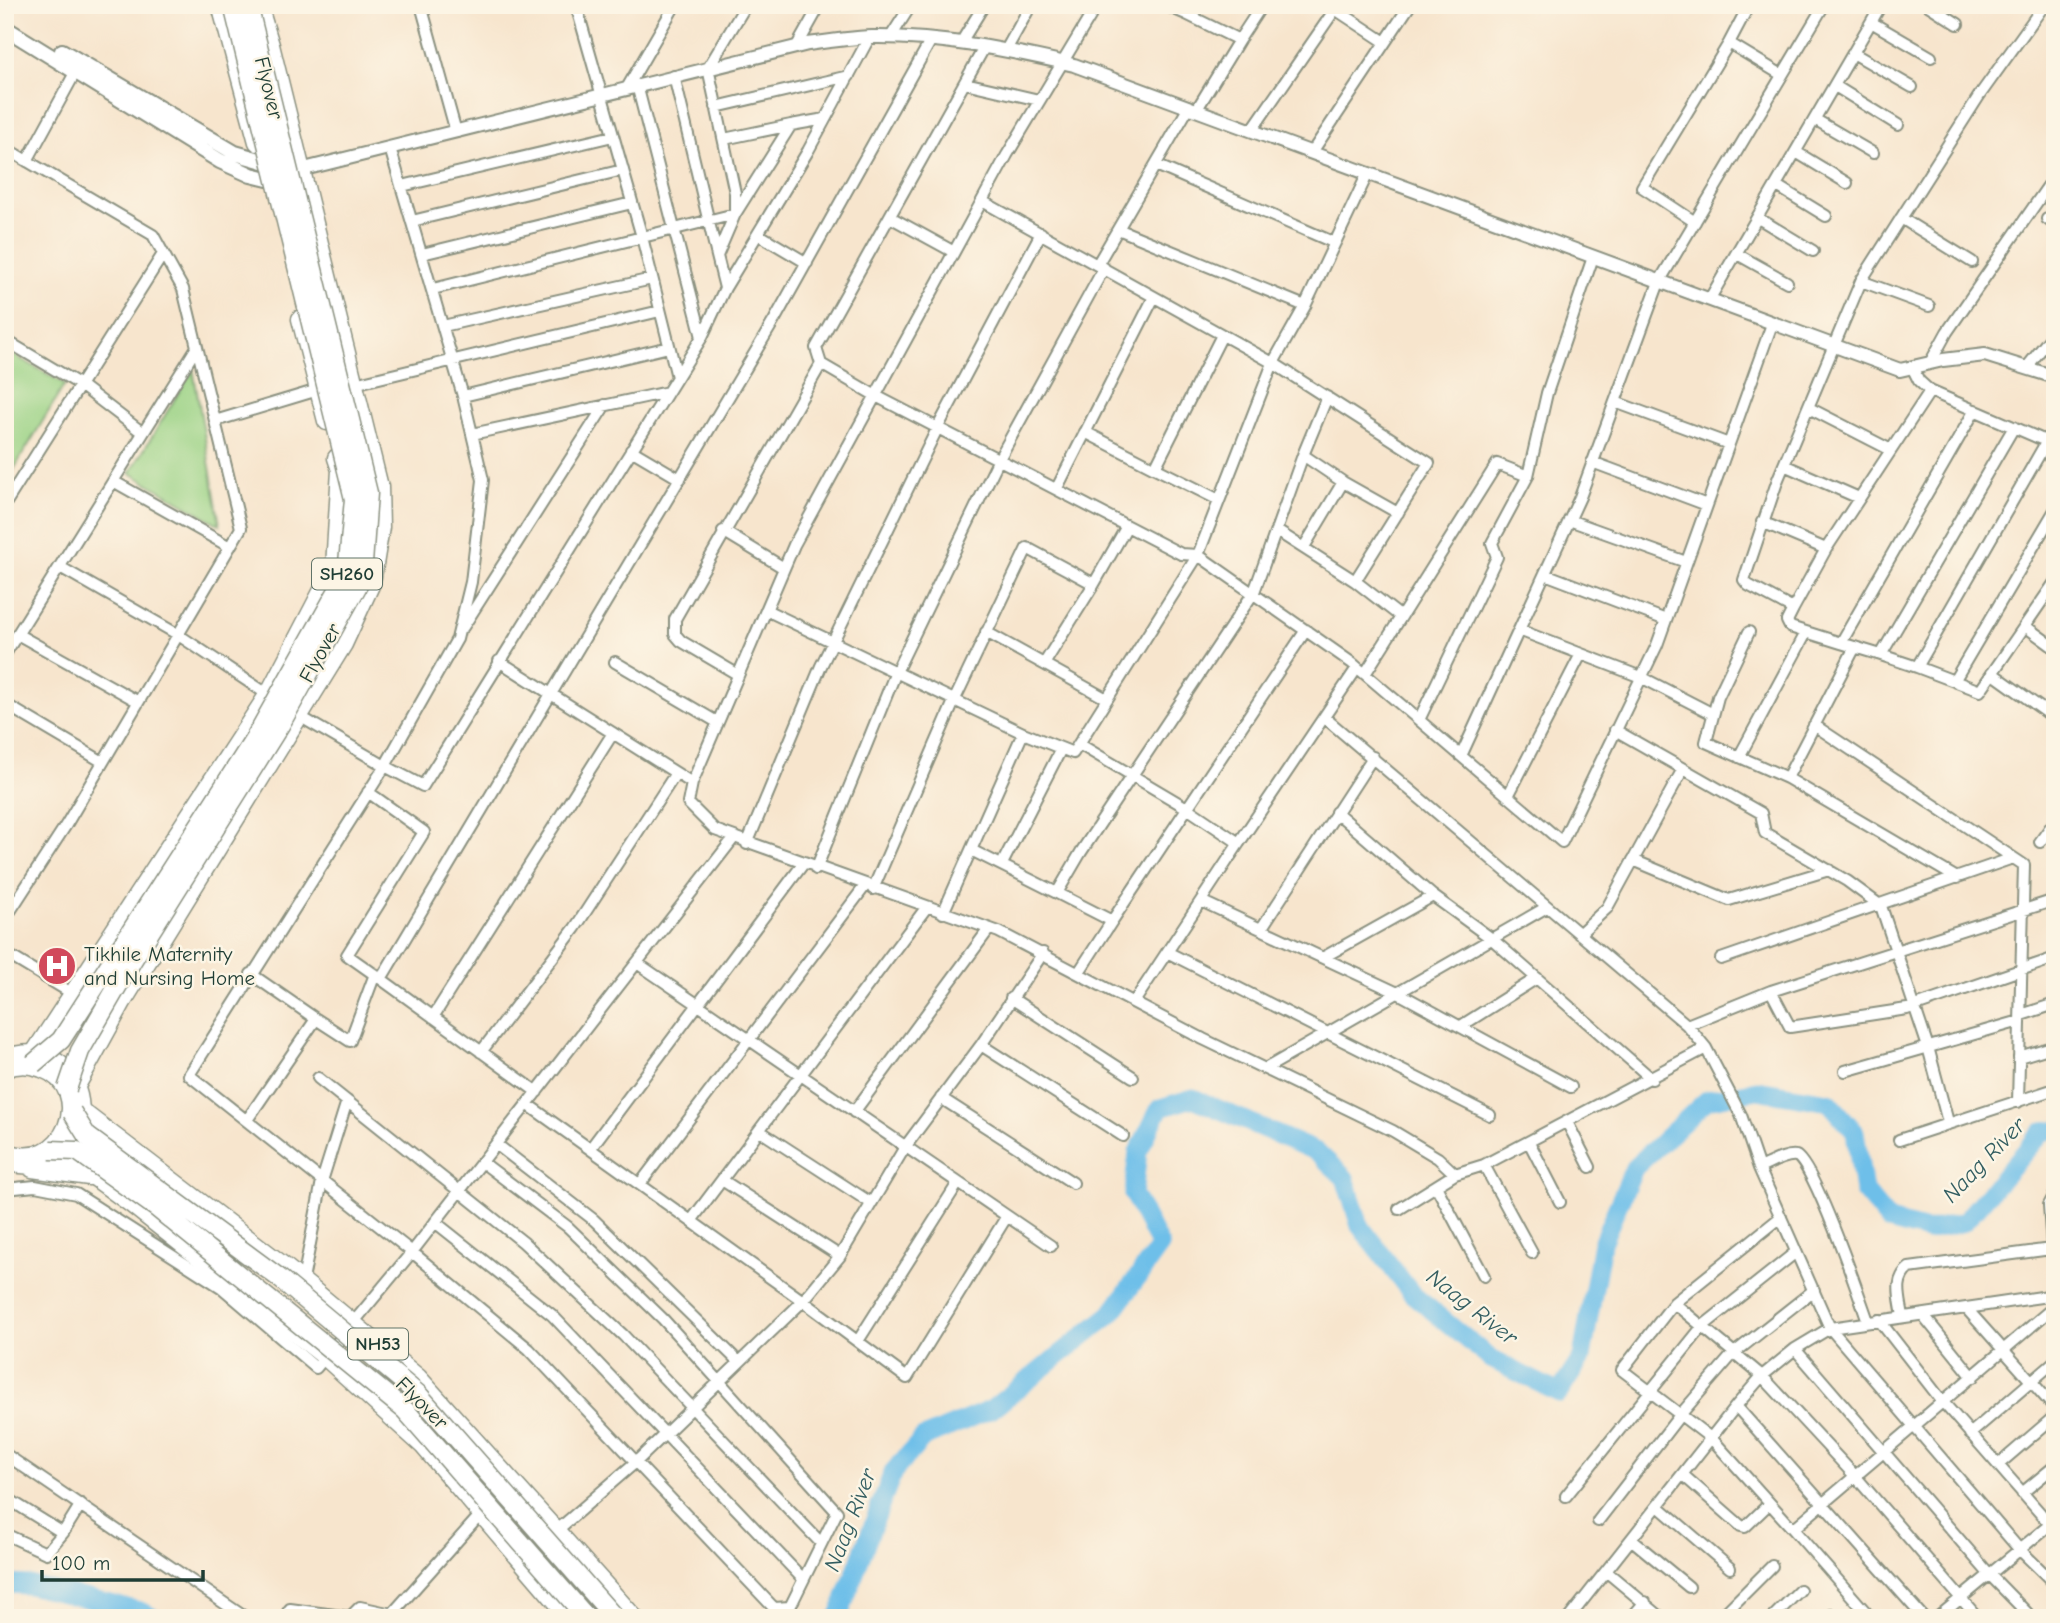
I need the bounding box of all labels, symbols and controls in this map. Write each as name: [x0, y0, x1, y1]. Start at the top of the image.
street label: Flyover: [250, 54, 289, 123]
road number: SH260: [312, 558, 382, 590]
street label: Flyover: [294, 619, 346, 687]
place label: Tikhile Maternity and Nursing Home: [84, 942, 255, 990]
hospital icon: Tikhile Maternity and Nursing Home: [36, 945, 78, 987]
water label: Naag River: [1937, 1111, 2032, 1208]
water label: Naag River: [1421, 1263, 1523, 1351]
road number: NH53: [348, 1328, 408, 1360]
street label: Flyover: [391, 1372, 454, 1435]
water label: Naag River: [818, 1464, 882, 1575]
scale bar: [42, 1539, 203, 1583]
text: 100 m: [52, 1551, 110, 1575]

